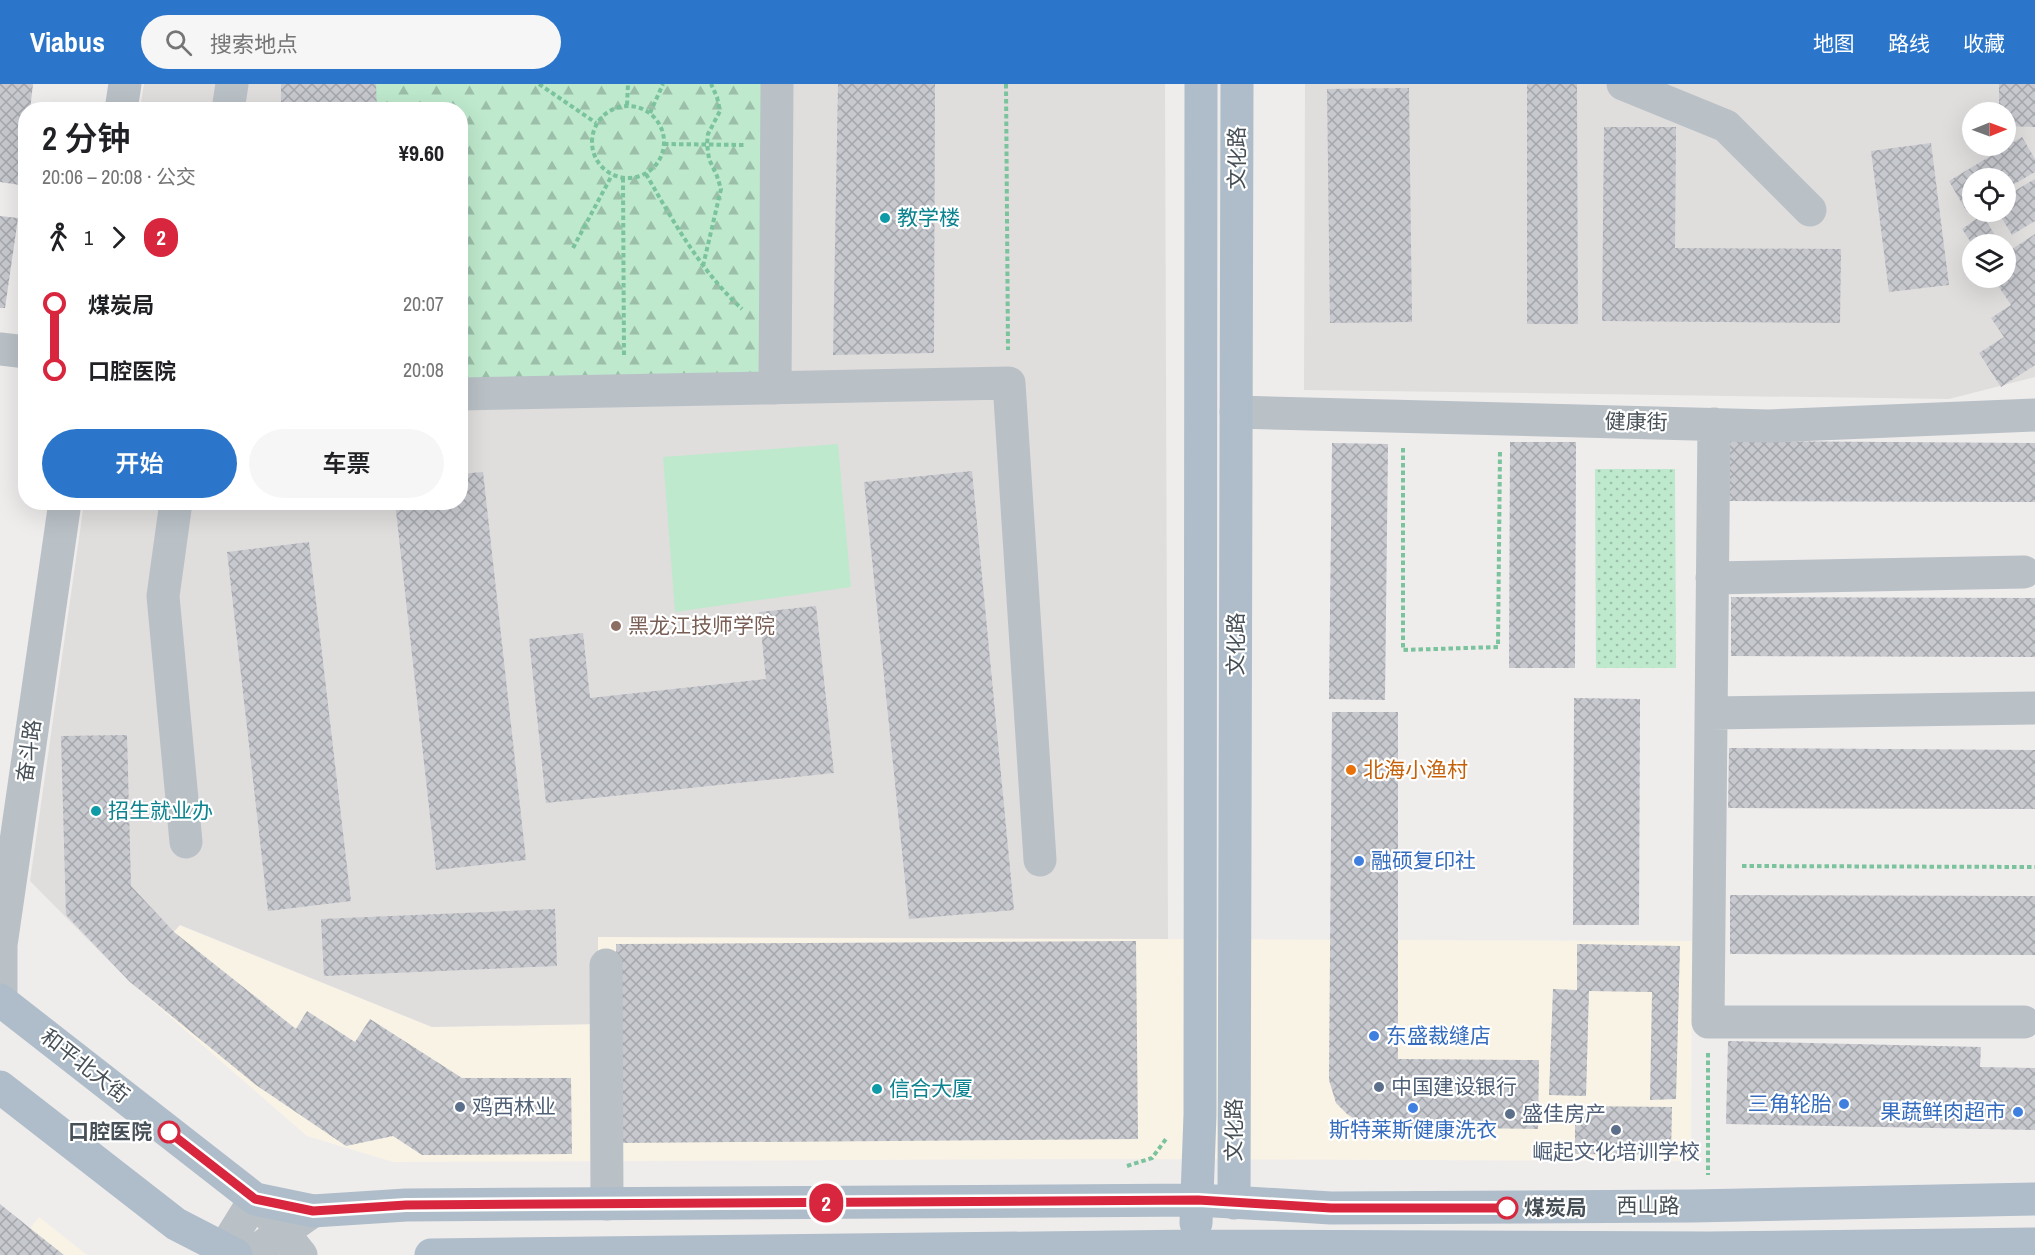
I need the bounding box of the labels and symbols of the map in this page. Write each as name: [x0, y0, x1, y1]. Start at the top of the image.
north arrow: [1962, 102, 2016, 156]
street label: 文化路: [1222, 127, 1251, 190]
place label: 教学楼: [897, 203, 960, 232]
marker: 教学楼: [878, 211, 892, 225]
street label: 健康街: [1604, 406, 1668, 437]
place label: 黑龙江技师学院: [628, 611, 775, 640]
street label: 文化路: [1221, 613, 1250, 676]
marker: 黑龙江技师学院: [609, 619, 623, 633]
street label: 奋斗路: [10, 718, 47, 784]
place label: 北海小渔村: [1363, 755, 1468, 784]
marker: 北海小渔村: [1344, 763, 1358, 777]
place label: 招生就业办: [108, 796, 213, 825]
marker: 招生就业办: [89, 804, 103, 818]
place label: 融硕复印社: [1371, 846, 1476, 875]
marker: 融硕复印社: [1352, 854, 1366, 868]
place label: 东盛裁缝店: [1386, 1021, 1491, 1050]
street label: 和平北大街: [35, 1022, 136, 1109]
marker: 东盛裁缝店: [1367, 1029, 1381, 1043]
place label: 中国建设银行: [1391, 1072, 1517, 1101]
place label: 信合大厦: [889, 1074, 973, 1103]
marker: 中国建设银行: [1372, 1080, 1386, 1094]
marker: 信合大厦: [870, 1082, 884, 1096]
place label: 三角轮胎: [1748, 1089, 1832, 1118]
place label: 鸡西林业: [472, 1092, 556, 1121]
marker: 三角轮胎: [1837, 1097, 1851, 1111]
place label: 果蔬鲜肉超市: [1880, 1097, 2006, 1126]
street label: 文化路: [1219, 1099, 1248, 1162]
place label: 盛佳房产: [1522, 1099, 1606, 1128]
marker: 鸡西林业: [453, 1100, 467, 1114]
marker: 斯特莱斯健康洗衣: [1406, 1101, 1420, 1115]
marker: 果蔬鲜肉超市: [2011, 1105, 2025, 1119]
marker: 盛佳房产: [1503, 1107, 1517, 1121]
place label: 斯特莱斯健康洗衣: [1329, 1115, 1497, 1144]
place label: 口腔医院: [68, 1117, 152, 1146]
marker: 口腔医院: [158, 1121, 180, 1143]
marker: 崛起文化培训学校: [1609, 1123, 1623, 1137]
place label: 崛起文化培训学校: [1532, 1137, 1700, 1166]
line badge: 2: [806, 1184, 846, 1222]
street label: 西山路: [1617, 1191, 1680, 1220]
place label: 煤炭局: [1524, 1193, 1587, 1222]
marker: 煤炭局: [1496, 1197, 1518, 1219]

